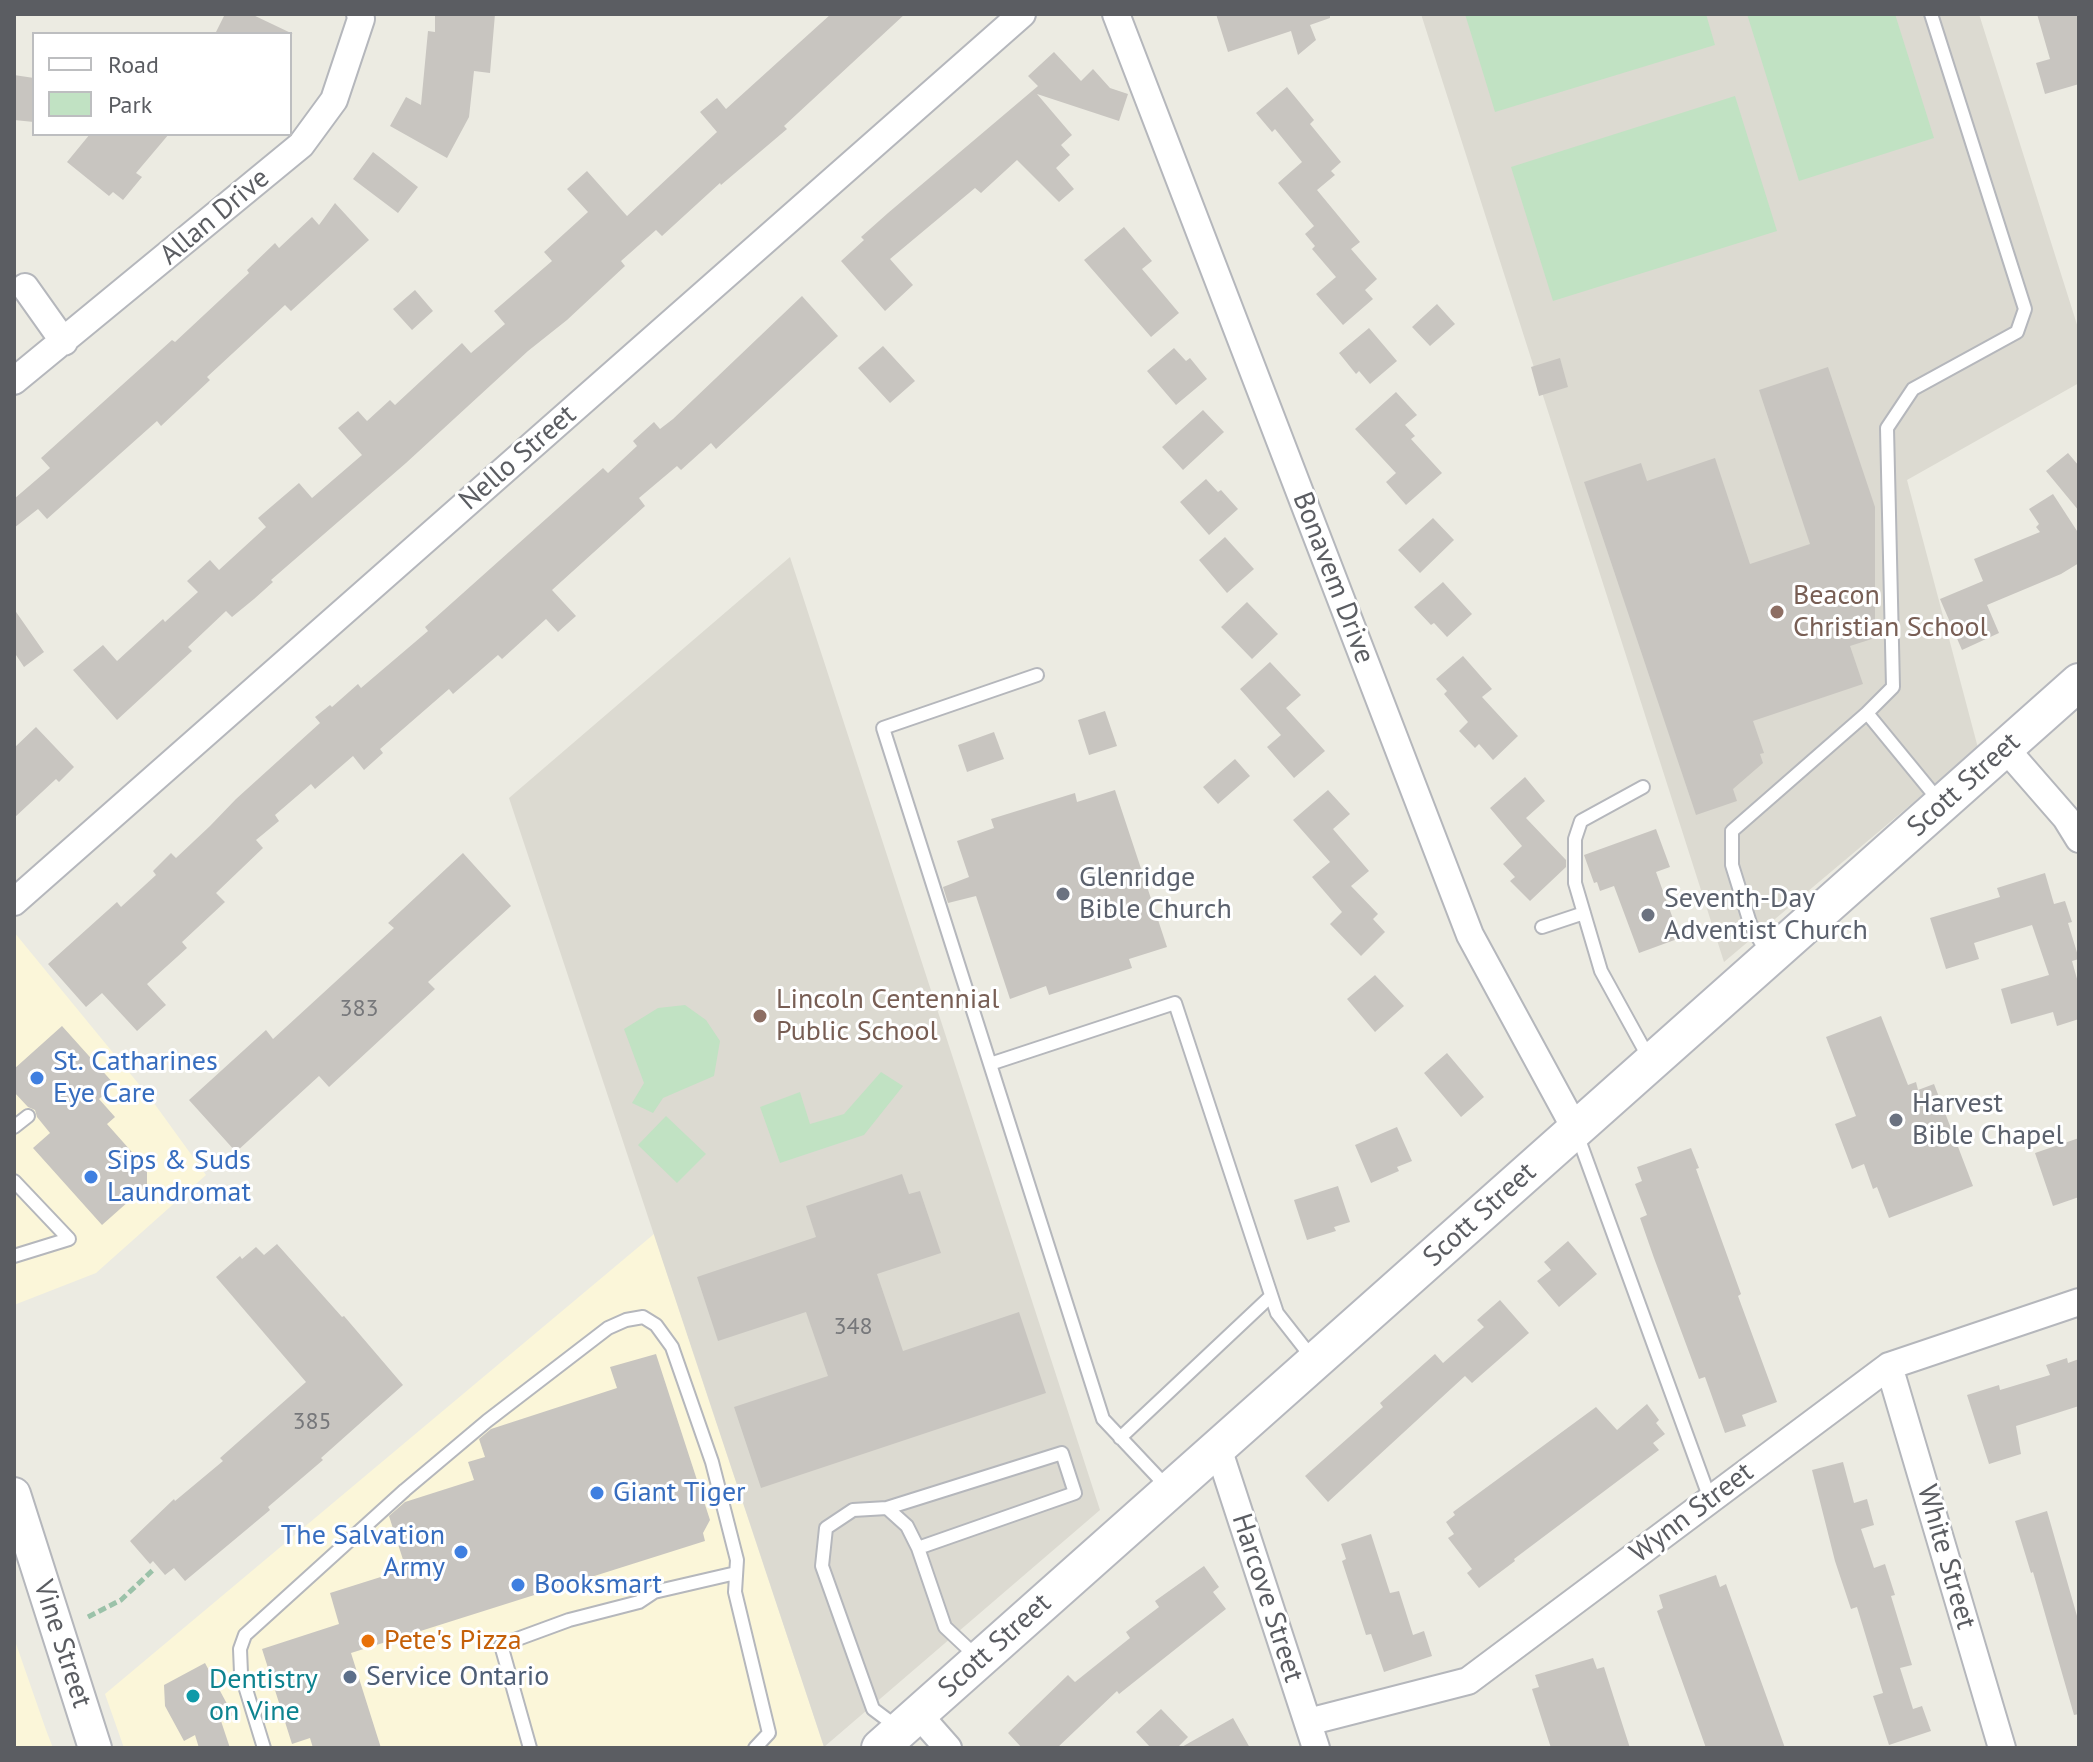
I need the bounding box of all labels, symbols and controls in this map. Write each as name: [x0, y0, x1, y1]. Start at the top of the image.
legend: [32, 32, 292, 136]
text: Road: [108, 49, 159, 80]
text: Park: [108, 89, 152, 120]
street label: Allan Drive: [154, 162, 276, 272]
street label: Nello Street: [453, 398, 583, 518]
street label: Bonavem Drive: [1285, 488, 1381, 668]
place label: Beacon Christian School: [1793, 579, 1988, 645]
marker: Beacon Christian School: [1768, 603, 1786, 621]
street label: Scott Street: [1901, 726, 2027, 844]
place label: Glenridge Bible Church: [1079, 861, 1232, 927]
place label: Seventh-Day Adventist Church: [1664, 882, 1868, 948]
marker: Glenridge Bible Church: [1054, 885, 1072, 903]
marker: Seventh-Day Adventist Church: [1639, 906, 1657, 924]
place label: Lincoln Centennial Public School: [776, 983, 999, 1049]
house number: 383: [339, 995, 379, 1023]
marker: Lincoln Centennial Public School: [751, 1007, 769, 1025]
place label: St. Catharines Eye Care: [53, 1045, 218, 1111]
marker: St. Catharines Eye Care: [28, 1069, 46, 1087]
place label: Harvest Bible Chapel: [1912, 1087, 2064, 1153]
marker: Harvest Bible Chapel: [1887, 1111, 1905, 1129]
place label: Sips & Suds Laundromat: [107, 1144, 251, 1210]
street label: Scott Street: [1417, 1156, 1543, 1274]
marker: Sips & Suds Laundromat: [82, 1168, 100, 1186]
house number: 348: [833, 1313, 873, 1341]
house number: 385: [292, 1408, 332, 1436]
street label: Wynn Street: [1624, 1456, 1760, 1570]
place label: Giant Tiger: [613, 1476, 746, 1510]
street label: White Street: [1909, 1481, 1983, 1633]
marker: Giant Tiger: [588, 1484, 606, 1502]
street label: Harcove Street: [1224, 1509, 1310, 1687]
place label: The Salvation Army: [281, 1519, 445, 1585]
marker: The Salvation Army: [452, 1543, 470, 1561]
place label: Booksmart: [534, 1568, 662, 1602]
street label: Vine Street: [26, 1576, 98, 1712]
marker: Booksmart: [509, 1576, 527, 1594]
street label: Scott Street: [932, 1587, 1058, 1705]
place label: Pete's Pizza: [384, 1624, 522, 1658]
marker: Pete's Pizza: [359, 1632, 377, 1650]
place label: Service Ontario: [366, 1660, 549, 1694]
place label: Dentistry on Vine: [209, 1663, 318, 1729]
marker: Service Ontario: [341, 1668, 359, 1686]
marker: Dentistry on Vine: [184, 1687, 202, 1705]

